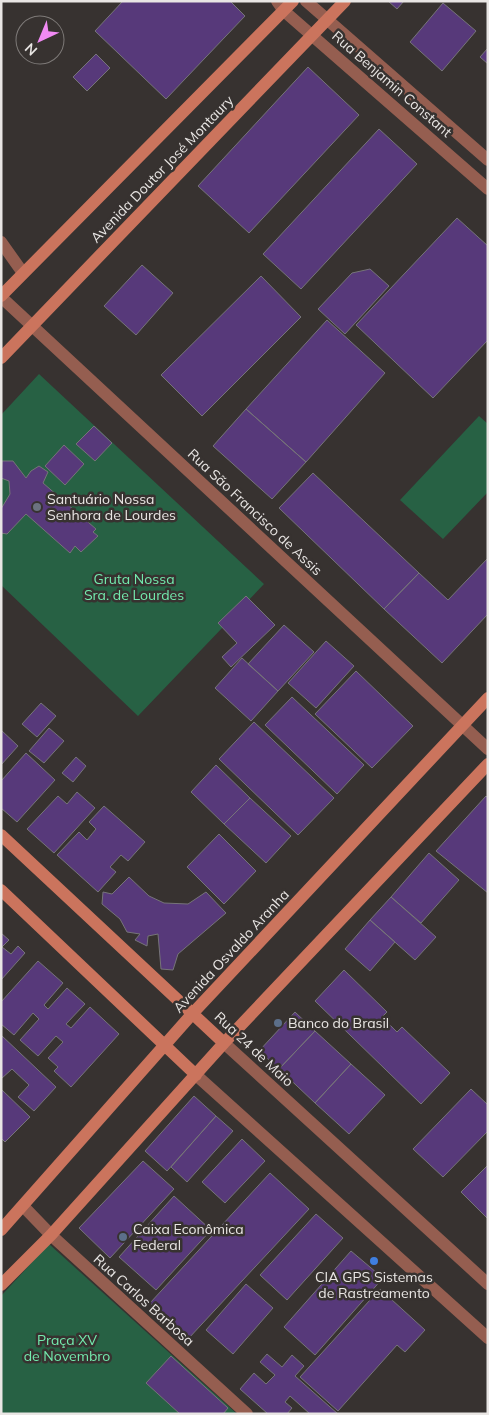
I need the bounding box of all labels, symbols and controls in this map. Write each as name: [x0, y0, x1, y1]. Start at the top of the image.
north arrow: [15, 15, 65, 65]
street label: Rua Benjamin Constant: [328, 27, 456, 141]
text: N: [21, 39, 41, 59]
street label: Avenida Doutor José Montaury: [87, 91, 238, 247]
street label: Rua São Francisco de Assis: [184, 445, 326, 579]
place label: Santuário Nossa Senhora de Lourdes: [47, 490, 176, 524]
marker: Santuário Nossa Senhora de Lourdes: [31, 501, 43, 513]
park label: Gruta Nossa Sra. de Lourdes: [84, 570, 184, 604]
street label: Avenida Osvaldo Aranha: [169, 886, 293, 1016]
street label: Rua 24 de Maio: [211, 1008, 297, 1090]
place label: Banco do Brasil: [288, 1014, 389, 1032]
marker: Banco do Brasil: [272, 1017, 284, 1029]
place label: Caixa Econômica Federal: [133, 1220, 244, 1254]
marker: Caixa Econômica Federal: [117, 1231, 129, 1243]
street label: Rua Carlos Barbosa: [90, 1250, 198, 1350]
marker: CIA GPS Sistemas de Rastreamento: [368, 1255, 380, 1267]
place label: CIA GPS Sistemas de Rastreamento: [315, 1268, 433, 1302]
park label: Praça XV de Novembro: [24, 1331, 110, 1365]

